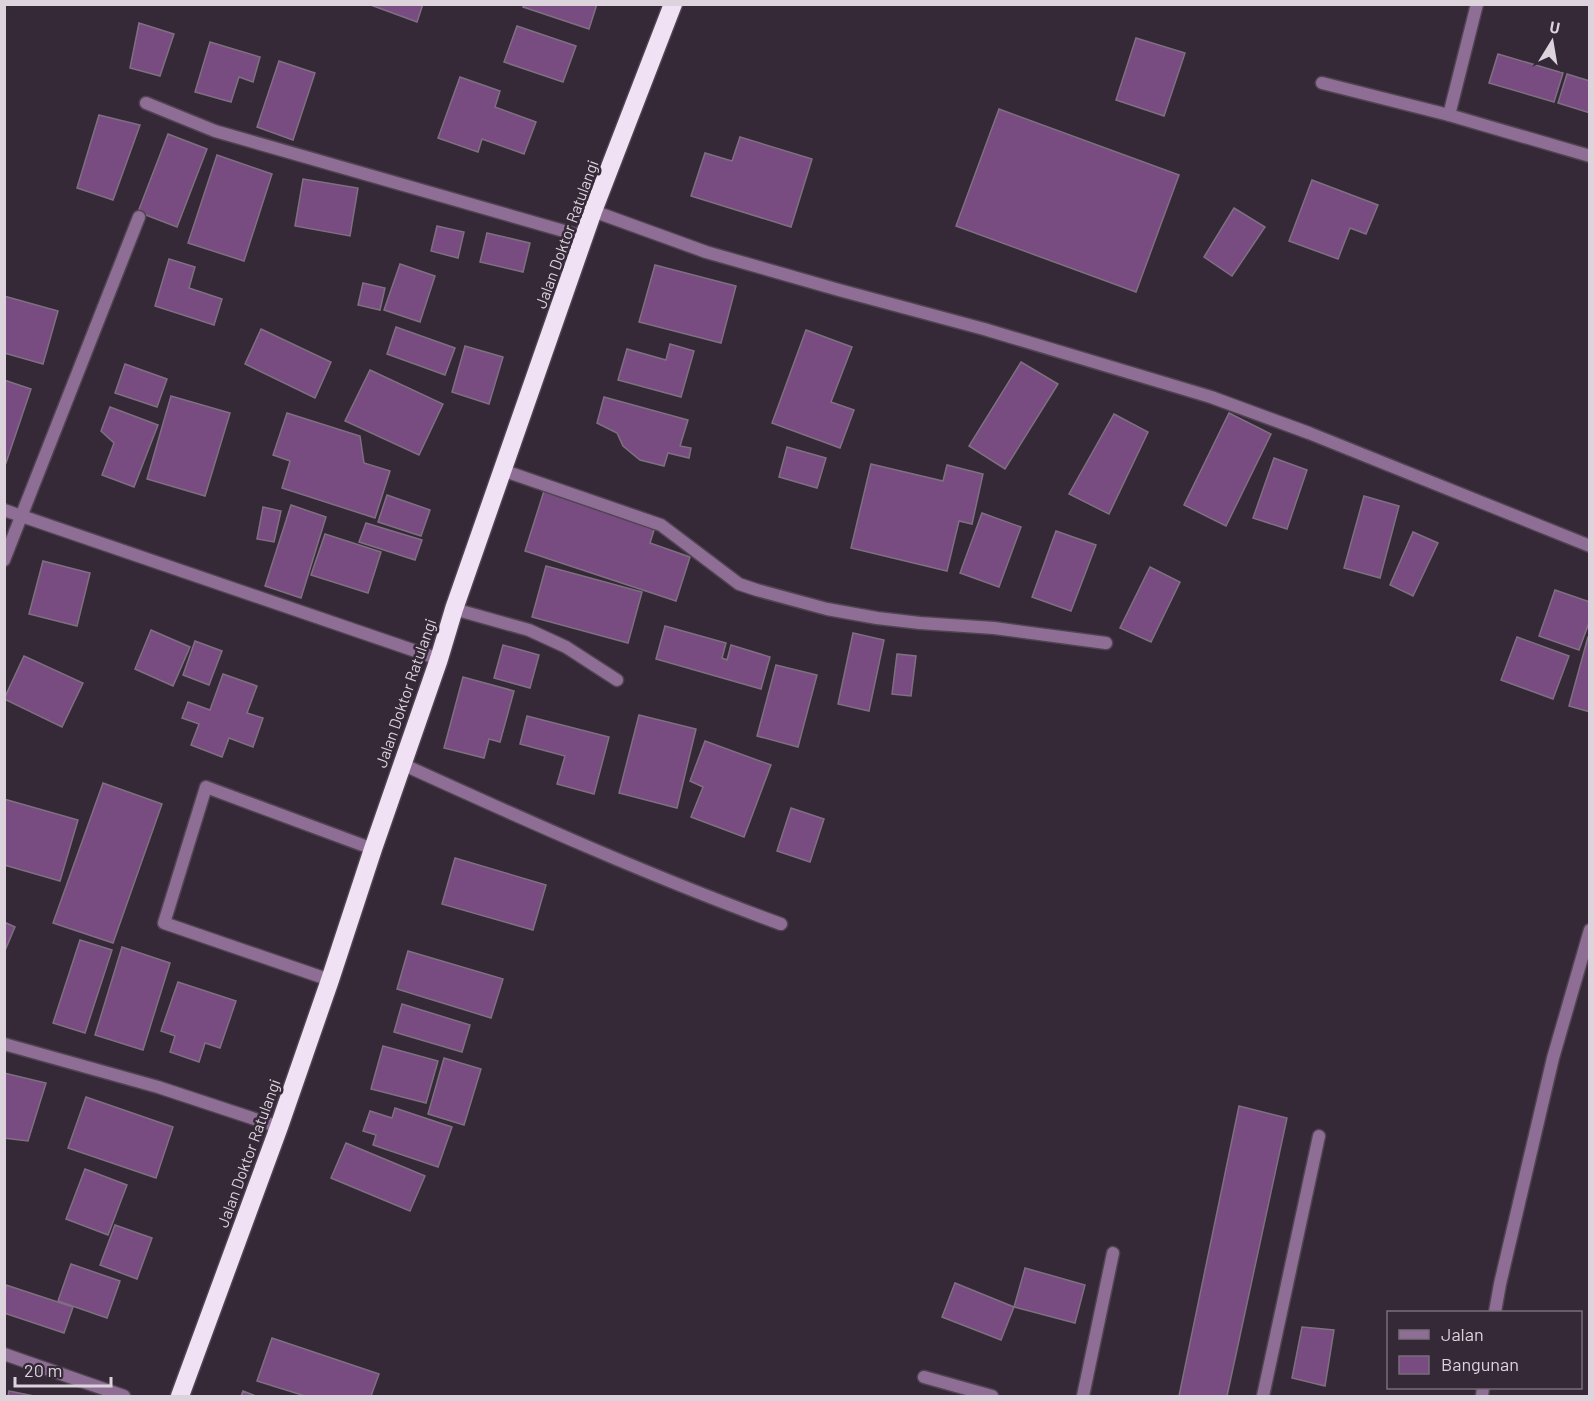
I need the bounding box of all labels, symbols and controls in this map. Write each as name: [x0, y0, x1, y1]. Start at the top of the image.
north arrow: [1522, 12, 1582, 72]
text: U: [1548, 16, 1562, 37]
street label: Jalan Doktor Ratulangi: [530, 157, 602, 311]
street label: Jalan Doktor Ratulangi: [371, 616, 439, 770]
street label: Jalan Doktor Ratulangi: [212, 1076, 284, 1230]
legend: [1387, 1311, 1582, 1389]
text: Jalan: [1441, 1323, 1484, 1345]
scale bar: [15, 1350, 111, 1388]
text: Bangunan: [1441, 1353, 1519, 1375]
text: 20 m: [24, 1359, 62, 1381]

